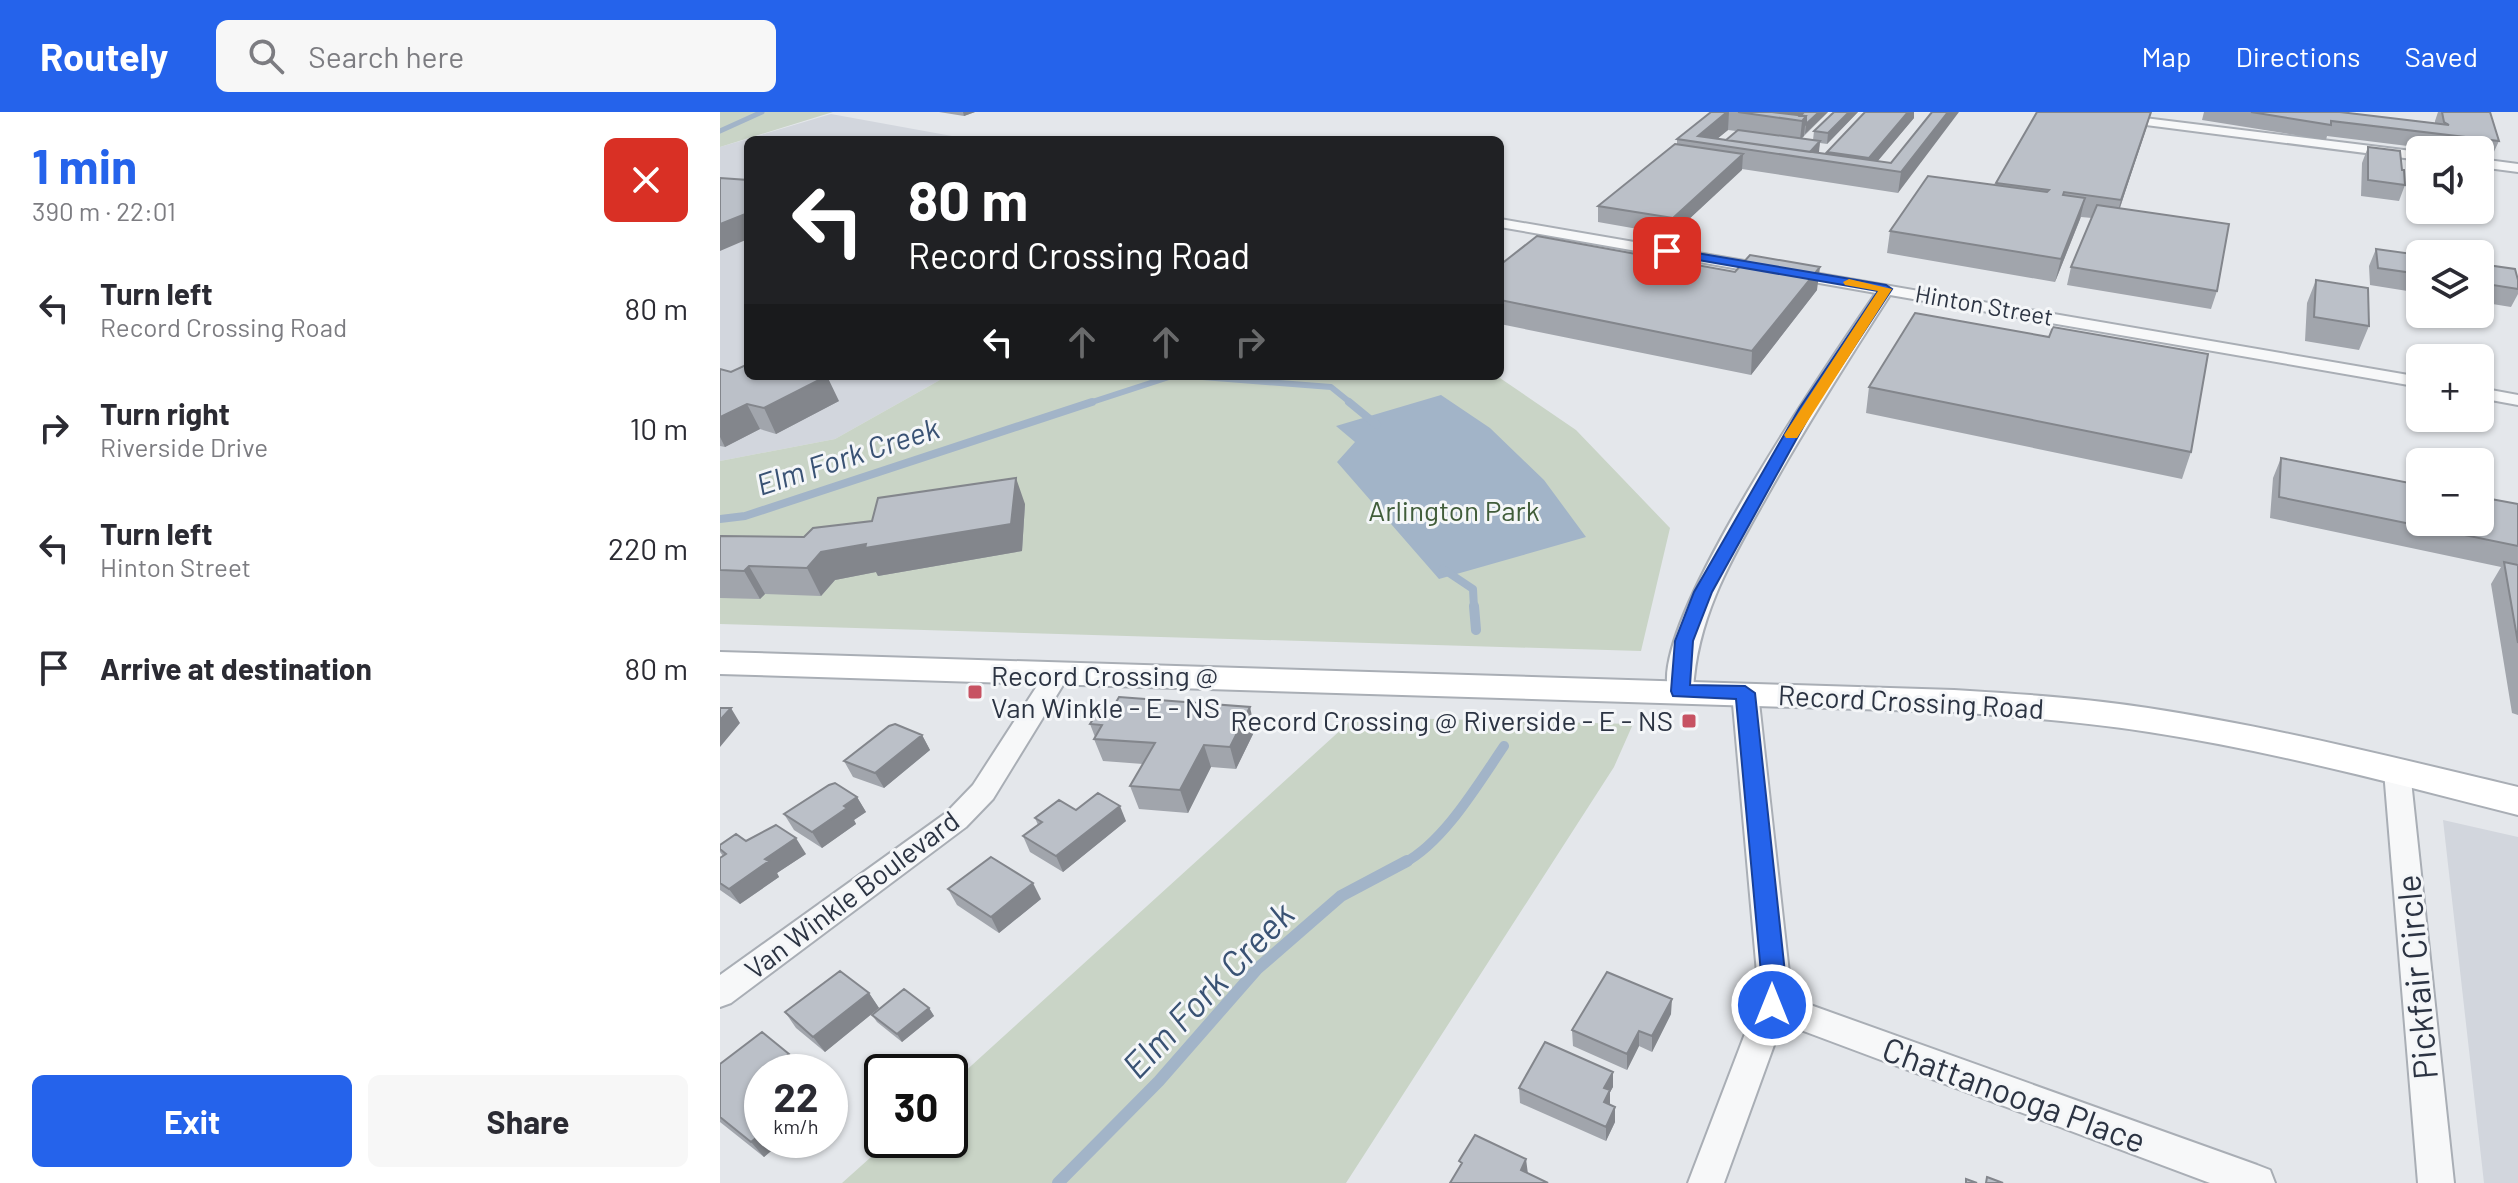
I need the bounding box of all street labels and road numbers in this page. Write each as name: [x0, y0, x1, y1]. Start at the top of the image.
street label: Hinton Street: [1913, 278, 2055, 331]
street label: Record Crossing Road: [1777, 677, 2045, 725]
street label: Van Winkle Boulevard: [738, 803, 965, 986]
street label: Pickfair Circle: [2386, 873, 2445, 1081]
street label: Chattanooga Place: [1877, 1027, 2152, 1160]

